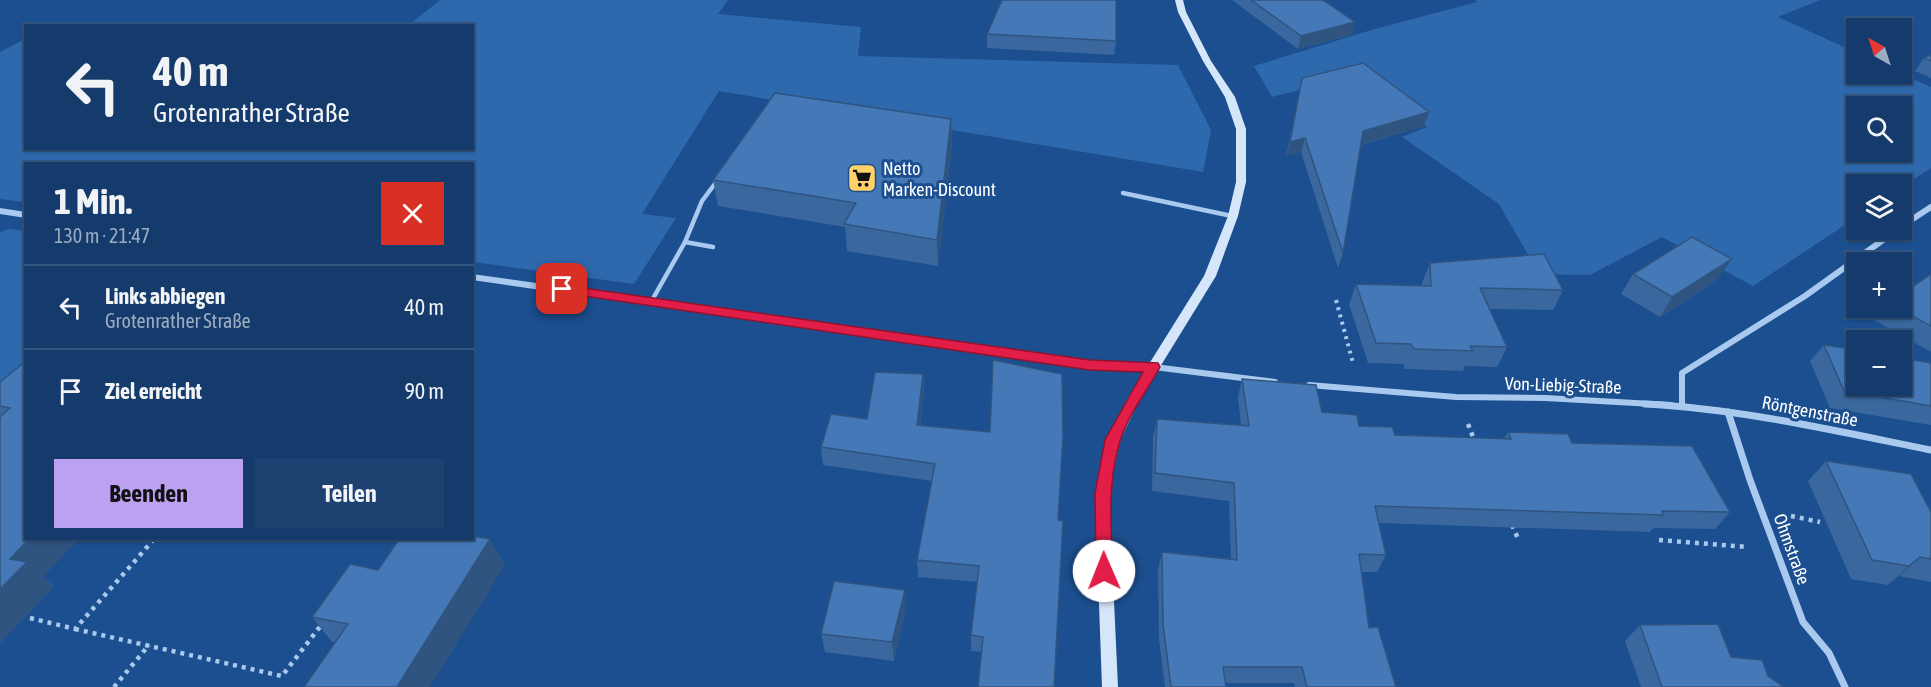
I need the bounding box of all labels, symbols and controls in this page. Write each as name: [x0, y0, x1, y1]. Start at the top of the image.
north arrow: [1846, 18, 1912, 84]
map controls: [1846, 18, 1912, 396]
text: 40 m: [153, 47, 228, 95]
icon: left: [54, 48, 132, 126]
button: search: [1846, 96, 1912, 162]
text: Grotenrather Straße: [153, 97, 350, 128]
place label: Netto Marken-Discount: [883, 158, 996, 200]
supermarket icon: Netto Marken-Discount: [846, 162, 878, 194]
button: layers: [1846, 174, 1912, 240]
text: 1 Min.: [54, 180, 132, 222]
button: close: [381, 182, 444, 245]
text: 130 m · 21:47: [54, 224, 150, 247]
button: +: [1846, 252, 1912, 318]
pin: [536, 263, 587, 314]
icon: arrive: [545, 272, 578, 305]
text: Links abbiegen: [105, 283, 226, 309]
icon: left: [54, 291, 87, 324]
text: 40 m: [404, 294, 444, 320]
text: Grotenrather Straße: [105, 309, 251, 332]
button: −: [1846, 330, 1912, 396]
street label: Von-Liebig-Straße: [1504, 372, 1622, 398]
icon: arrive: [54, 375, 87, 408]
text: Ziel erreicht: [105, 378, 202, 404]
text: 90 m: [404, 378, 444, 404]
street label: Röntgenstraße: [1760, 391, 1860, 431]
button: Beenden: [54, 459, 243, 528]
button: Teilen: [255, 459, 444, 528]
street label: Ohmstraße: [1770, 511, 1814, 587]
position arrow: [1072, 539, 1136, 603]

